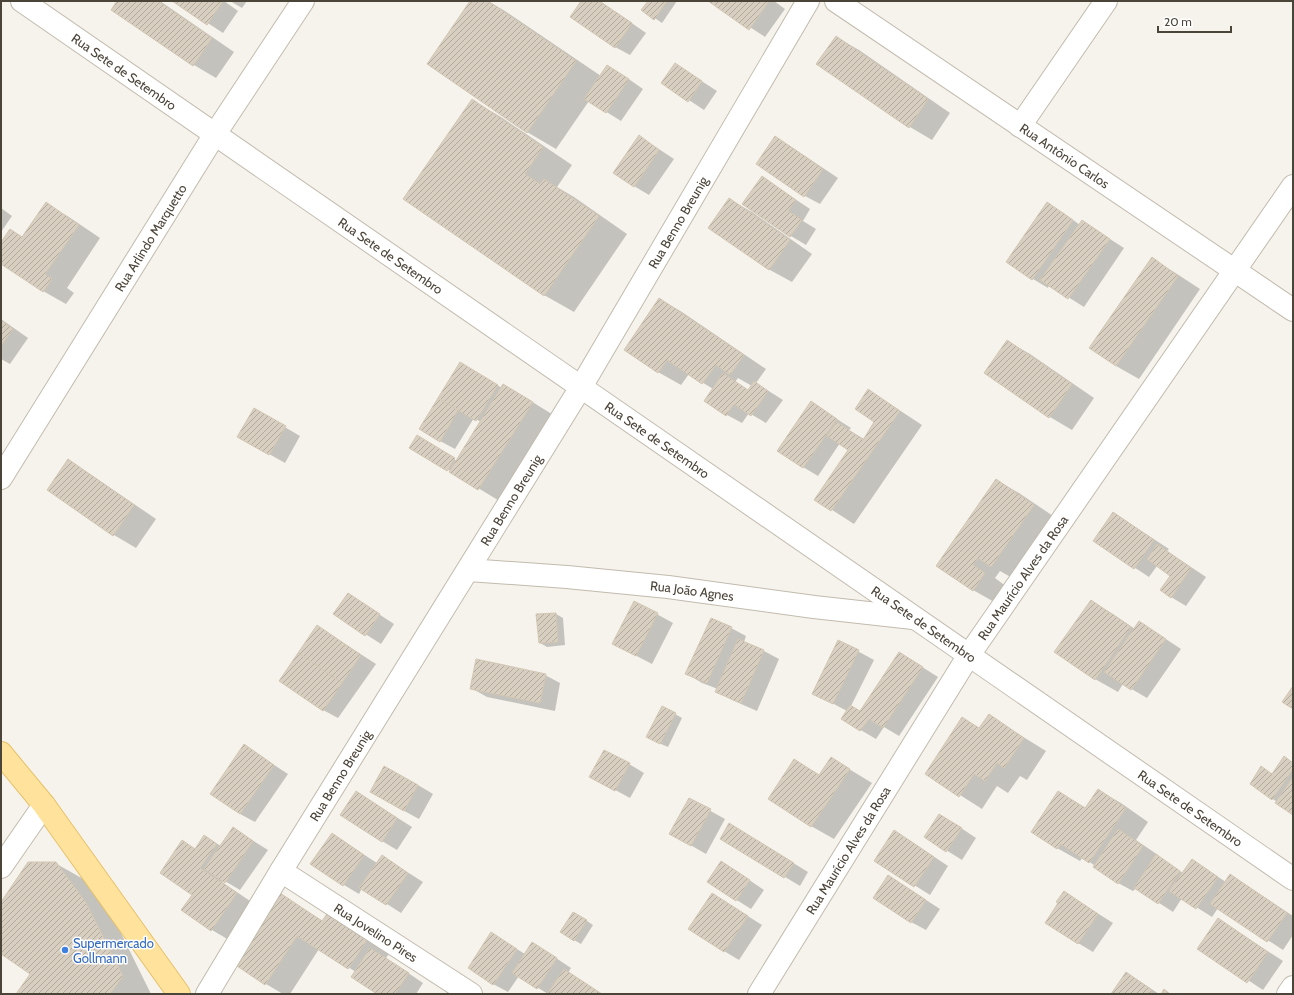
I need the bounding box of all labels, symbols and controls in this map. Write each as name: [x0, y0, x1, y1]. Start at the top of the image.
scale bar: [1158, 8, 1231, 34]
text: 20 m: [1164, 14, 1192, 29]
street label: Rua Sete de Setembro: [69, 30, 179, 113]
street label: Rua Antônio Carlos: [1017, 120, 1113, 192]
street label: Rua Benno Breunig: [644, 173, 711, 271]
street label: Rua Arlindo Marquetto: [111, 181, 190, 294]
street label: Rua Sete de Setembro: [335, 214, 446, 297]
street label: Rua Sete de Setembro: [602, 398, 713, 482]
street label: Rua Benno Breunig: [477, 451, 546, 549]
street label: Rua Maurício Alves da Rosa: [974, 511, 1072, 643]
street label: Rua João Agnes: [650, 577, 735, 604]
street label: Rua Sete de Setembro: [868, 582, 979, 666]
street label: Rua Benno Breunig: [306, 726, 375, 824]
street label: Rua Sete de Setembro: [1135, 766, 1246, 850]
street label: Rua Maurício Alves da Rosa: [802, 783, 894, 917]
street label: Rua Jovelino Pires: [331, 900, 421, 966]
place label: Supermercado Gollmann: [73, 935, 154, 966]
marker: Supermercado Gollmann: [60, 945, 70, 955]

